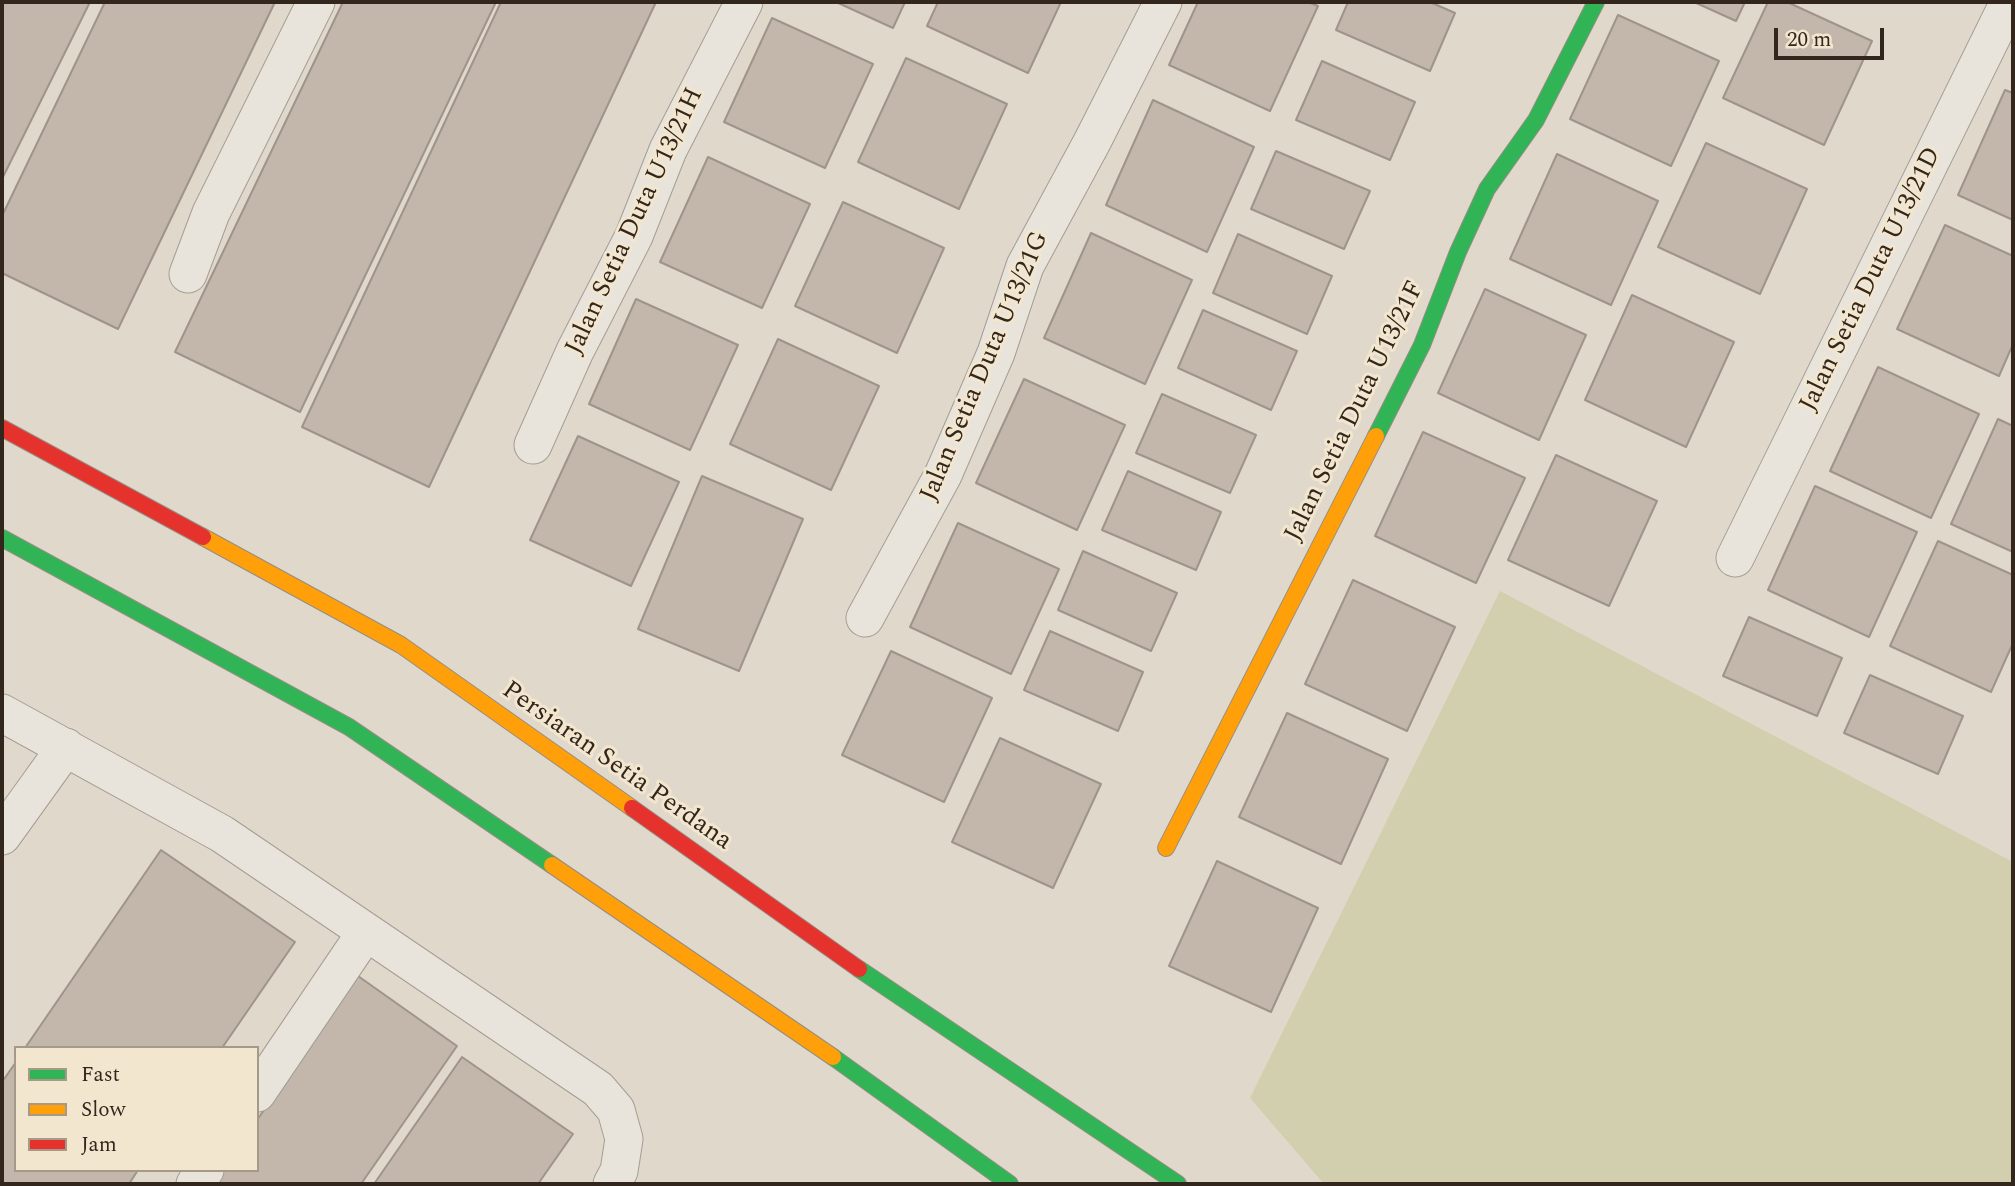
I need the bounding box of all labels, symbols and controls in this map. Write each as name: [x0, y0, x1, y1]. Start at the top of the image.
scale bar: [1777, 14, 1887, 58]
text: 20 m: [1787, 24, 1831, 56]
street label: Jalan Setia Duta U13/21H: [560, 83, 712, 361]
street label: Jalan Setia Duta U13/21D: [1794, 143, 1950, 417]
street label: Jalan Setia Duta U13/21G: [915, 227, 1057, 507]
street label: Jalan Setia Duta U13/21F: [1279, 277, 1433, 547]
street label: Persiaran Setia Perdana: [495, 676, 737, 858]
legend: [14, 1046, 259, 1172]
text: Fast: [81, 1059, 120, 1091]
text: Slow: [81, 1094, 125, 1126]
text: Jam: [81, 1129, 117, 1161]

